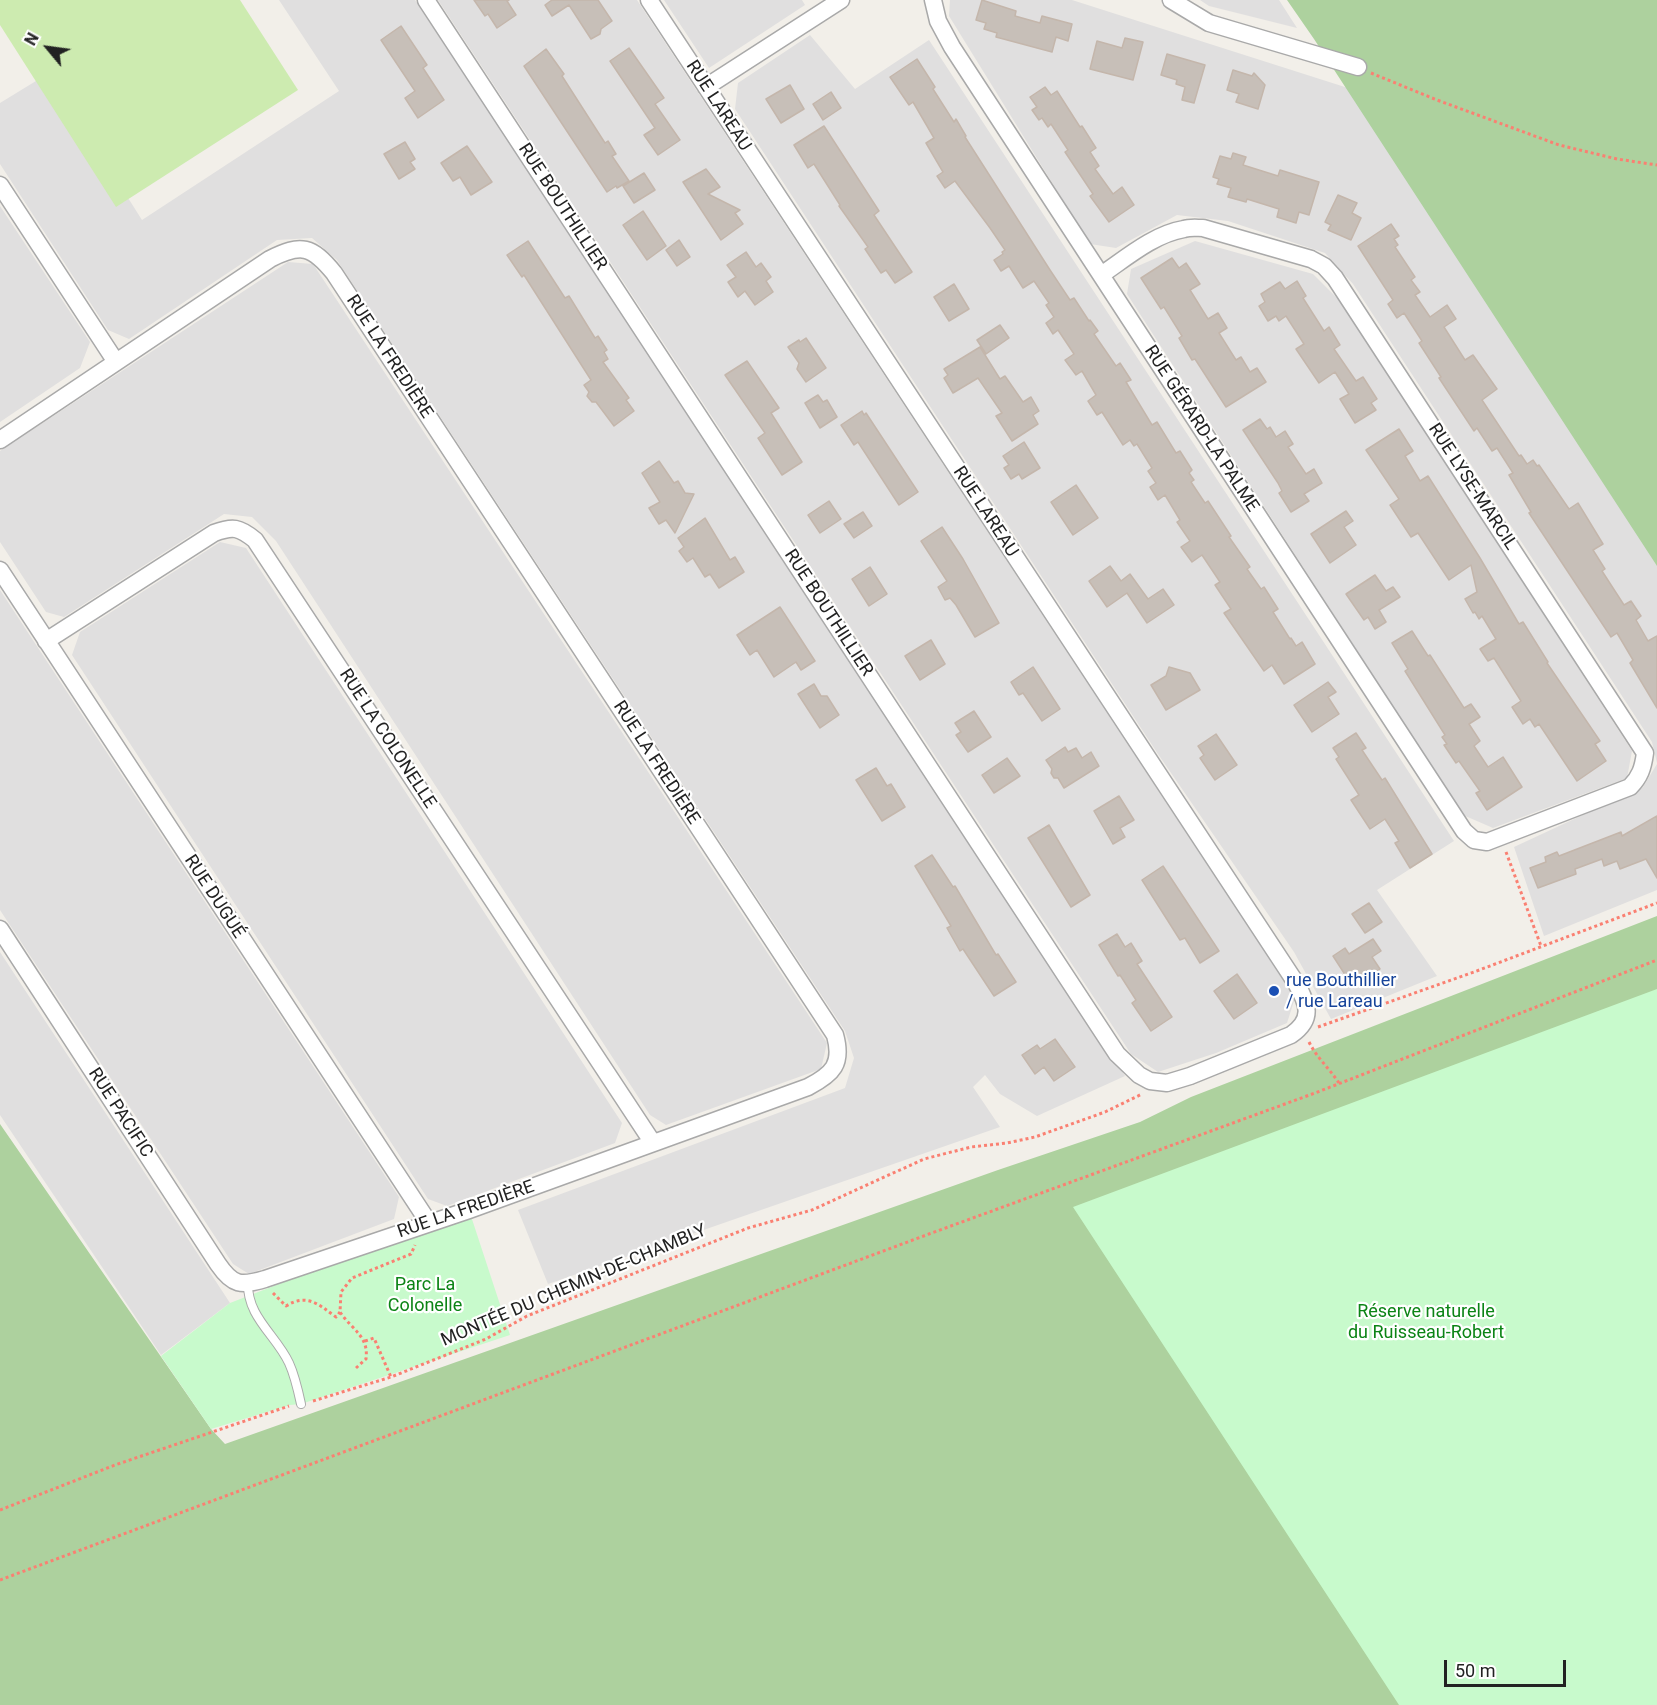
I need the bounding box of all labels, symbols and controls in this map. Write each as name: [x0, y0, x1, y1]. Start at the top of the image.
north arrow: [18, 18, 78, 78]
text: N: [21, 29, 43, 49]
street label: RUE LAREAU: [681, 57, 755, 155]
street label: RUE BOUTHILLIER: [513, 140, 611, 274]
street label: RUE LA FREDIÈRE: [341, 291, 437, 423]
street label: RUE GÉRARD-LA PALME: [1139, 342, 1263, 516]
street label: RUE LYSE-MARCIL: [1423, 420, 1521, 554]
street label: RUE LAREAU: [948, 463, 1022, 561]
street label: RUE BOUTHILLIER: [779, 546, 877, 680]
street label: RUE LA COLONELLE: [334, 665, 440, 813]
street label: RUE LA FREDIÈRE: [608, 697, 704, 829]
street label: RUE DUGUÉ: [179, 851, 249, 943]
place label: rue Bouthillier / rue Lareau: [1286, 970, 1396, 1012]
marker: rue Bouthillier / rue Lareau: [1267, 984, 1281, 998]
street label: RUE PACIFIC: [83, 1064, 157, 1162]
street label: RUE LA FREDIÈRE: [395, 1177, 537, 1243]
street label: MONTÉE DU CHEMIN-DE-CHAMBLY: [438, 1220, 710, 1352]
park label: Parc La Colonelle: [388, 1274, 462, 1316]
park label: Réserve naturelle du Ruisseau-Robert: [1348, 1301, 1504, 1344]
scale bar: [1447, 1648, 1568, 1686]
text: 50 m: [1455, 1660, 1495, 1681]

